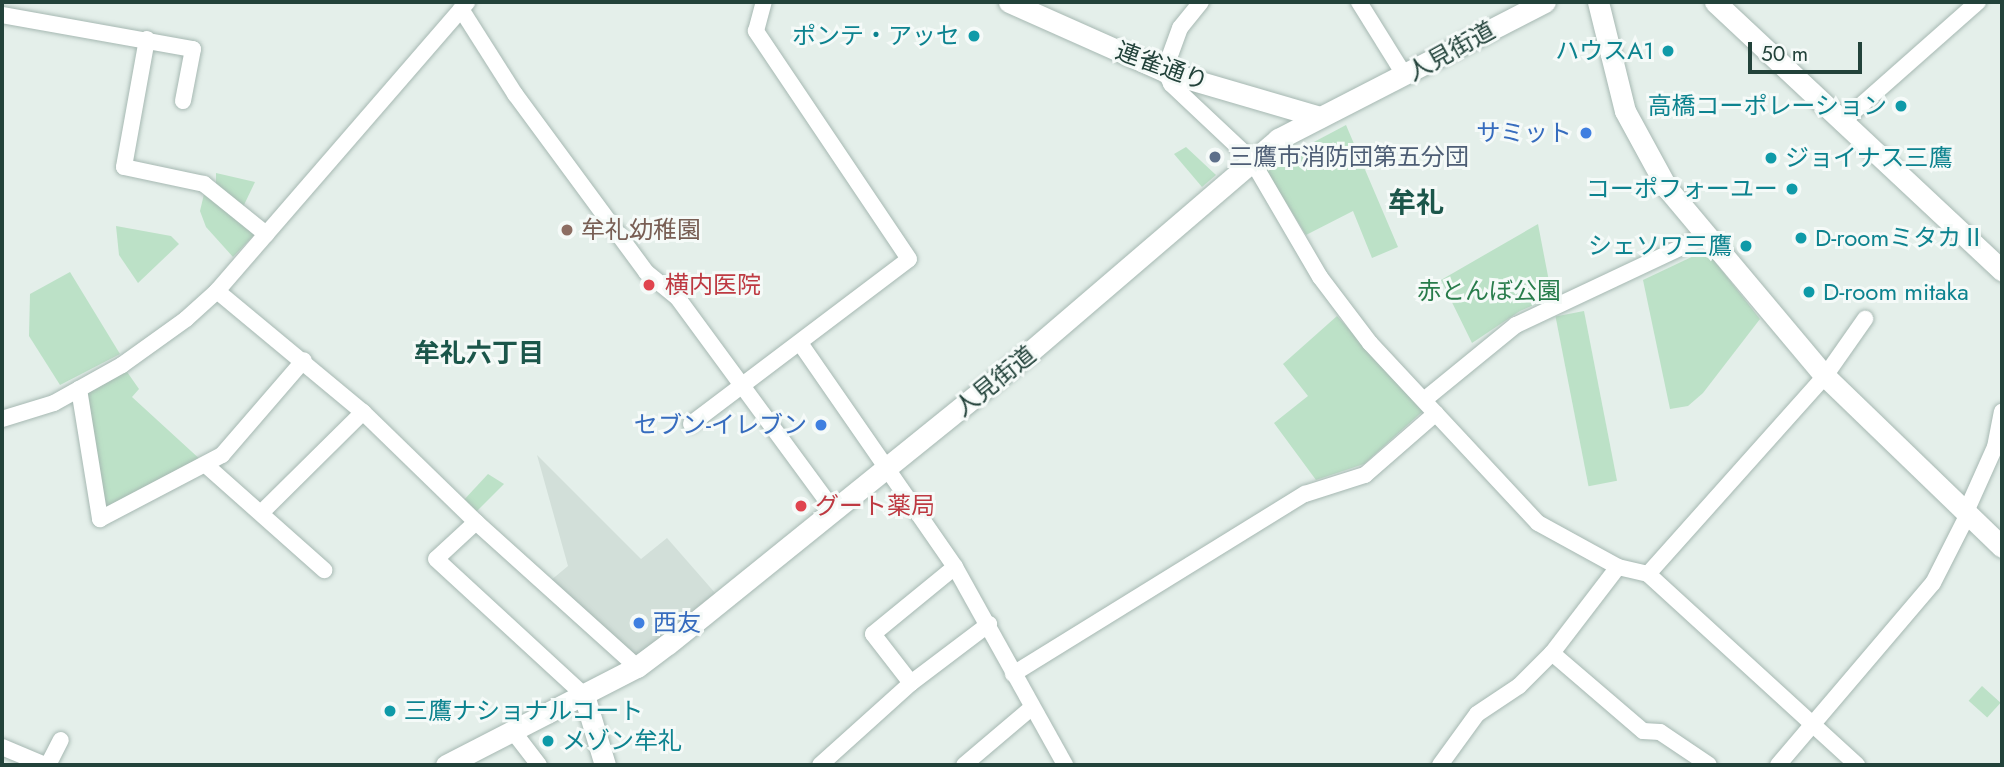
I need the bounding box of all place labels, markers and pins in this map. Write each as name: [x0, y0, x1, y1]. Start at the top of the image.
place label: ポンテ・アッセ: [792, 22, 960, 50]
marker: ポンテ・アッセ: [966, 28, 982, 44]
place label: ハウスA1: [1555, 37, 1654, 65]
marker: ハウスA1: [1660, 43, 1676, 59]
place label: 高橋コーポレーション: [1647, 92, 1887, 120]
marker: 高橋コーポレーション: [1893, 98, 1909, 114]
place label: サミット: [1476, 119, 1572, 147]
marker: サミット: [1578, 125, 1594, 141]
place label: 三鷹市消防団第五分団: [1229, 143, 1469, 171]
place label: ジョイナス三鷹: [1785, 144, 1953, 172]
marker: 三鷹市消防団第五分団: [1207, 149, 1223, 165]
marker: ジョイナス三鷹: [1763, 150, 1779, 166]
place label: コーポフォーユー: [1586, 175, 1778, 203]
marker: コーポフォーユー: [1784, 181, 1800, 197]
place label: 牟礼幼稚園: [581, 216, 701, 244]
marker: 牟礼幼稚園: [559, 222, 575, 238]
place label: D-roomミタカⅡ: [1815, 224, 1985, 252]
marker: D-roomミタカⅡ: [1793, 230, 1809, 246]
place label: シェソワ三鷹: [1588, 232, 1732, 260]
marker: シェソワ三鷹: [1738, 238, 1754, 254]
place label: 横内医院: [665, 271, 761, 299]
marker: 横内医院: [639, 275, 659, 295]
place label: D-room mitaka: [1823, 278, 1969, 306]
marker: D-room mitaka: [1801, 284, 1817, 300]
place label: セブン-イレブン: [634, 411, 807, 439]
marker: セブン-イレブン: [813, 417, 829, 433]
place label: グート薬局: [815, 492, 935, 520]
marker: グート薬局: [793, 498, 809, 514]
place label: 西友: [653, 609, 701, 637]
marker: 西友: [631, 615, 647, 631]
place label: 三鷹ナショナルコート: [404, 697, 644, 725]
marker: 三鷹ナショナルコート: [382, 703, 398, 719]
place label: メゾン牟礼: [562, 727, 682, 755]
marker: メゾン牟礼: [540, 733, 556, 749]

